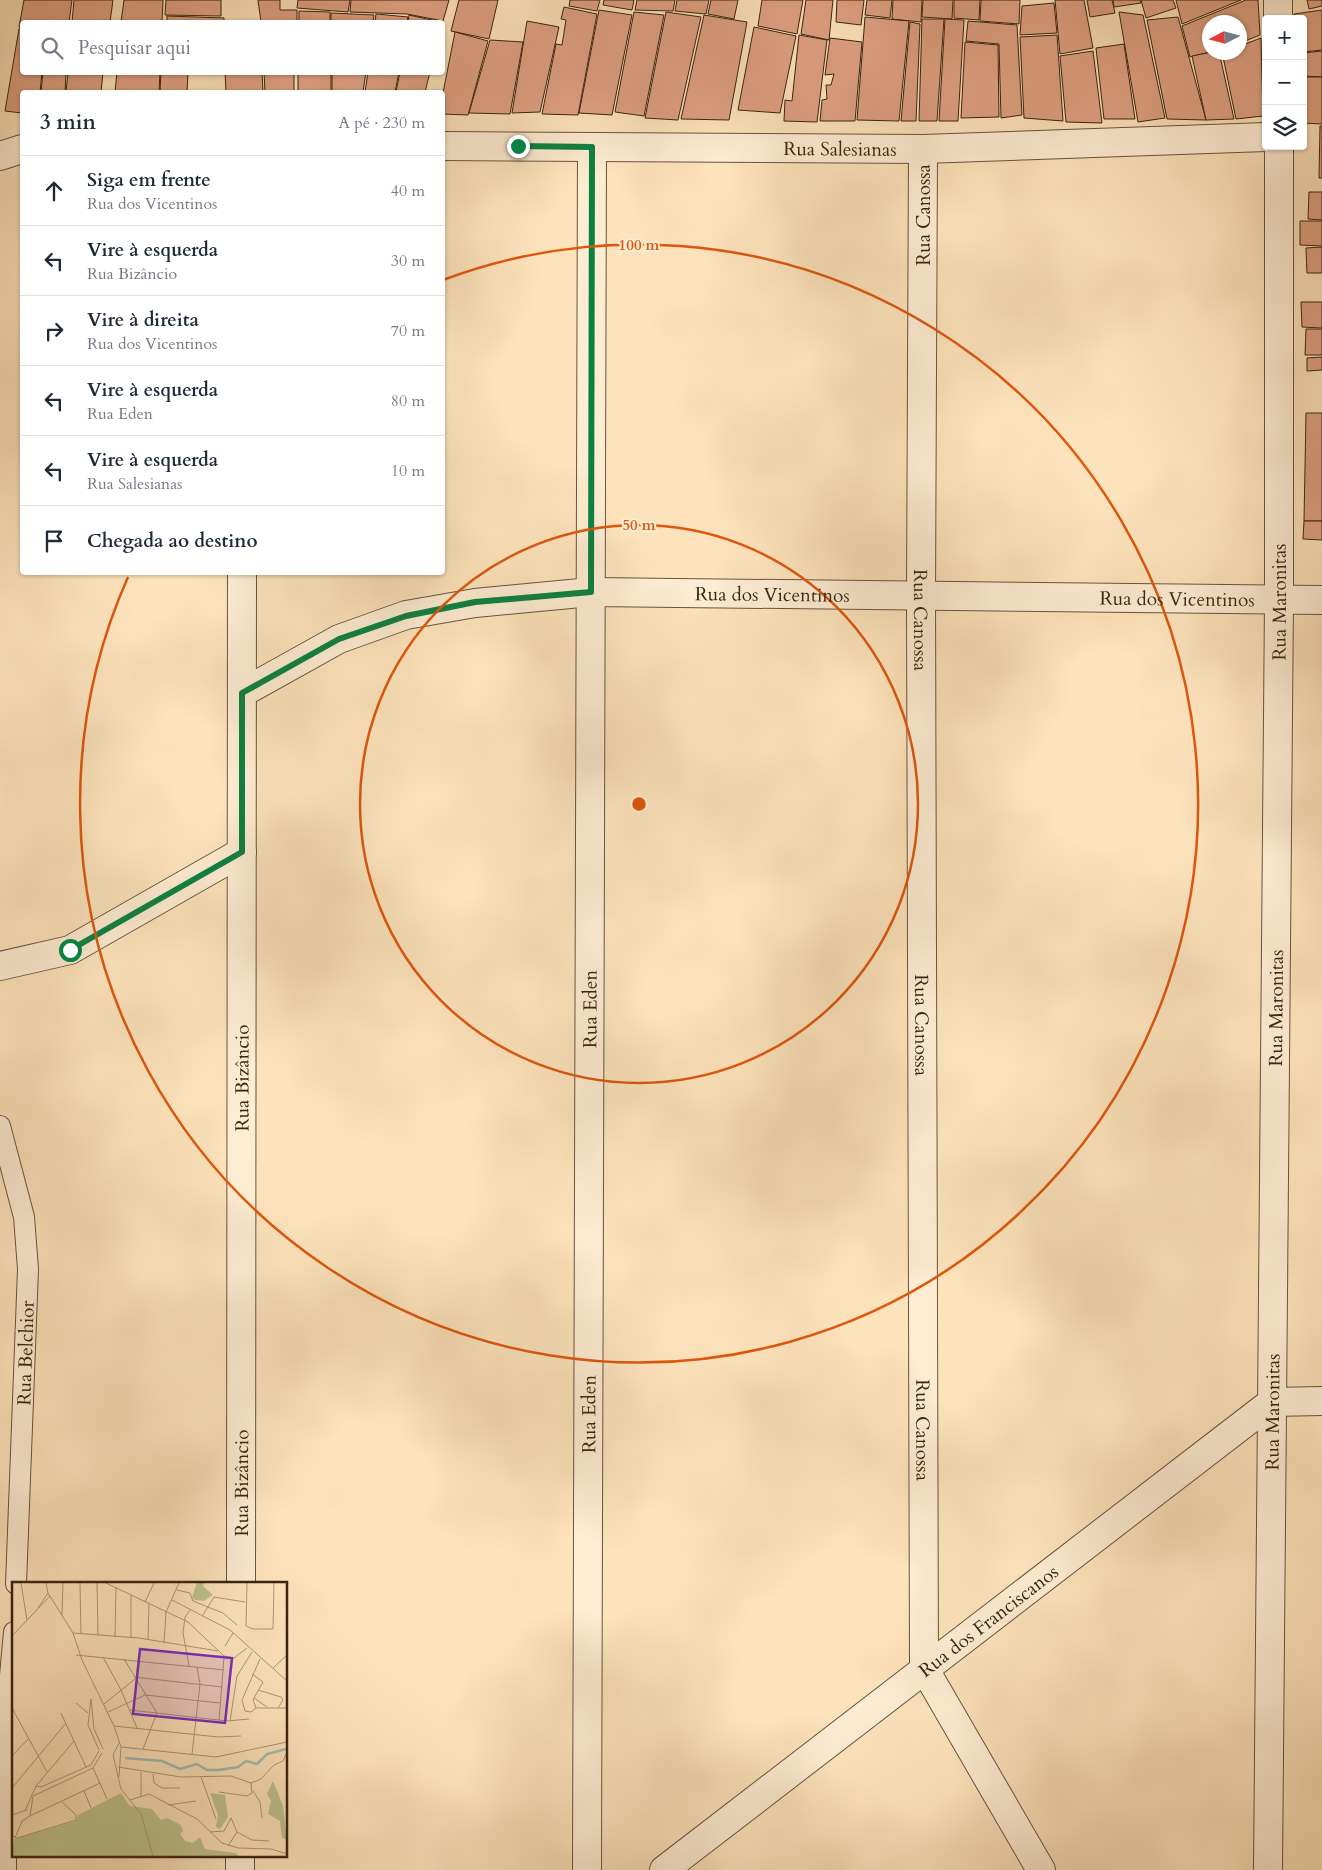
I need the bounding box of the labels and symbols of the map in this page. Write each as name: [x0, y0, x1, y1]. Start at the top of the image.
north arrow: [1202, 15, 1247, 60]
route end: [507, 135, 530, 158]
street label: Rua Salesianas: [783, 136, 897, 163]
street label: Rua Canossa: [911, 164, 937, 266]
text: 100 m: [619, 235, 660, 255]
text: 50 m: [622, 515, 656, 535]
street label: Rua Maronitas: [1266, 544, 1293, 661]
street label: Rua Canossa: [907, 569, 933, 671]
street label: Rua dos Vicentinos: [695, 581, 850, 609]
street label: Rua dos Vicentinos: [1100, 586, 1255, 613]
centre of rings: [630, 795, 648, 813]
route start: [59, 939, 82, 962]
street label: Rua Maronitas: [1263, 949, 1290, 1067]
street label: Rua Eden: [577, 970, 604, 1048]
street label: Rua Canossa: [908, 974, 934, 1076]
street label: Rua Bizâncio: [229, 1024, 256, 1132]
street label: Rua Belchior: [11, 1300, 41, 1406]
street label: Rua Maronitas: [1259, 1353, 1286, 1471]
street label: Rua Eden: [576, 1375, 602, 1453]
street label: Rua Canossa: [909, 1379, 935, 1481]
street label: Rua Bizâncio: [229, 1429, 255, 1537]
street label: Rua dos Franciscanos: [913, 1559, 1064, 1684]
inset map: [12, 1582, 288, 1858]

